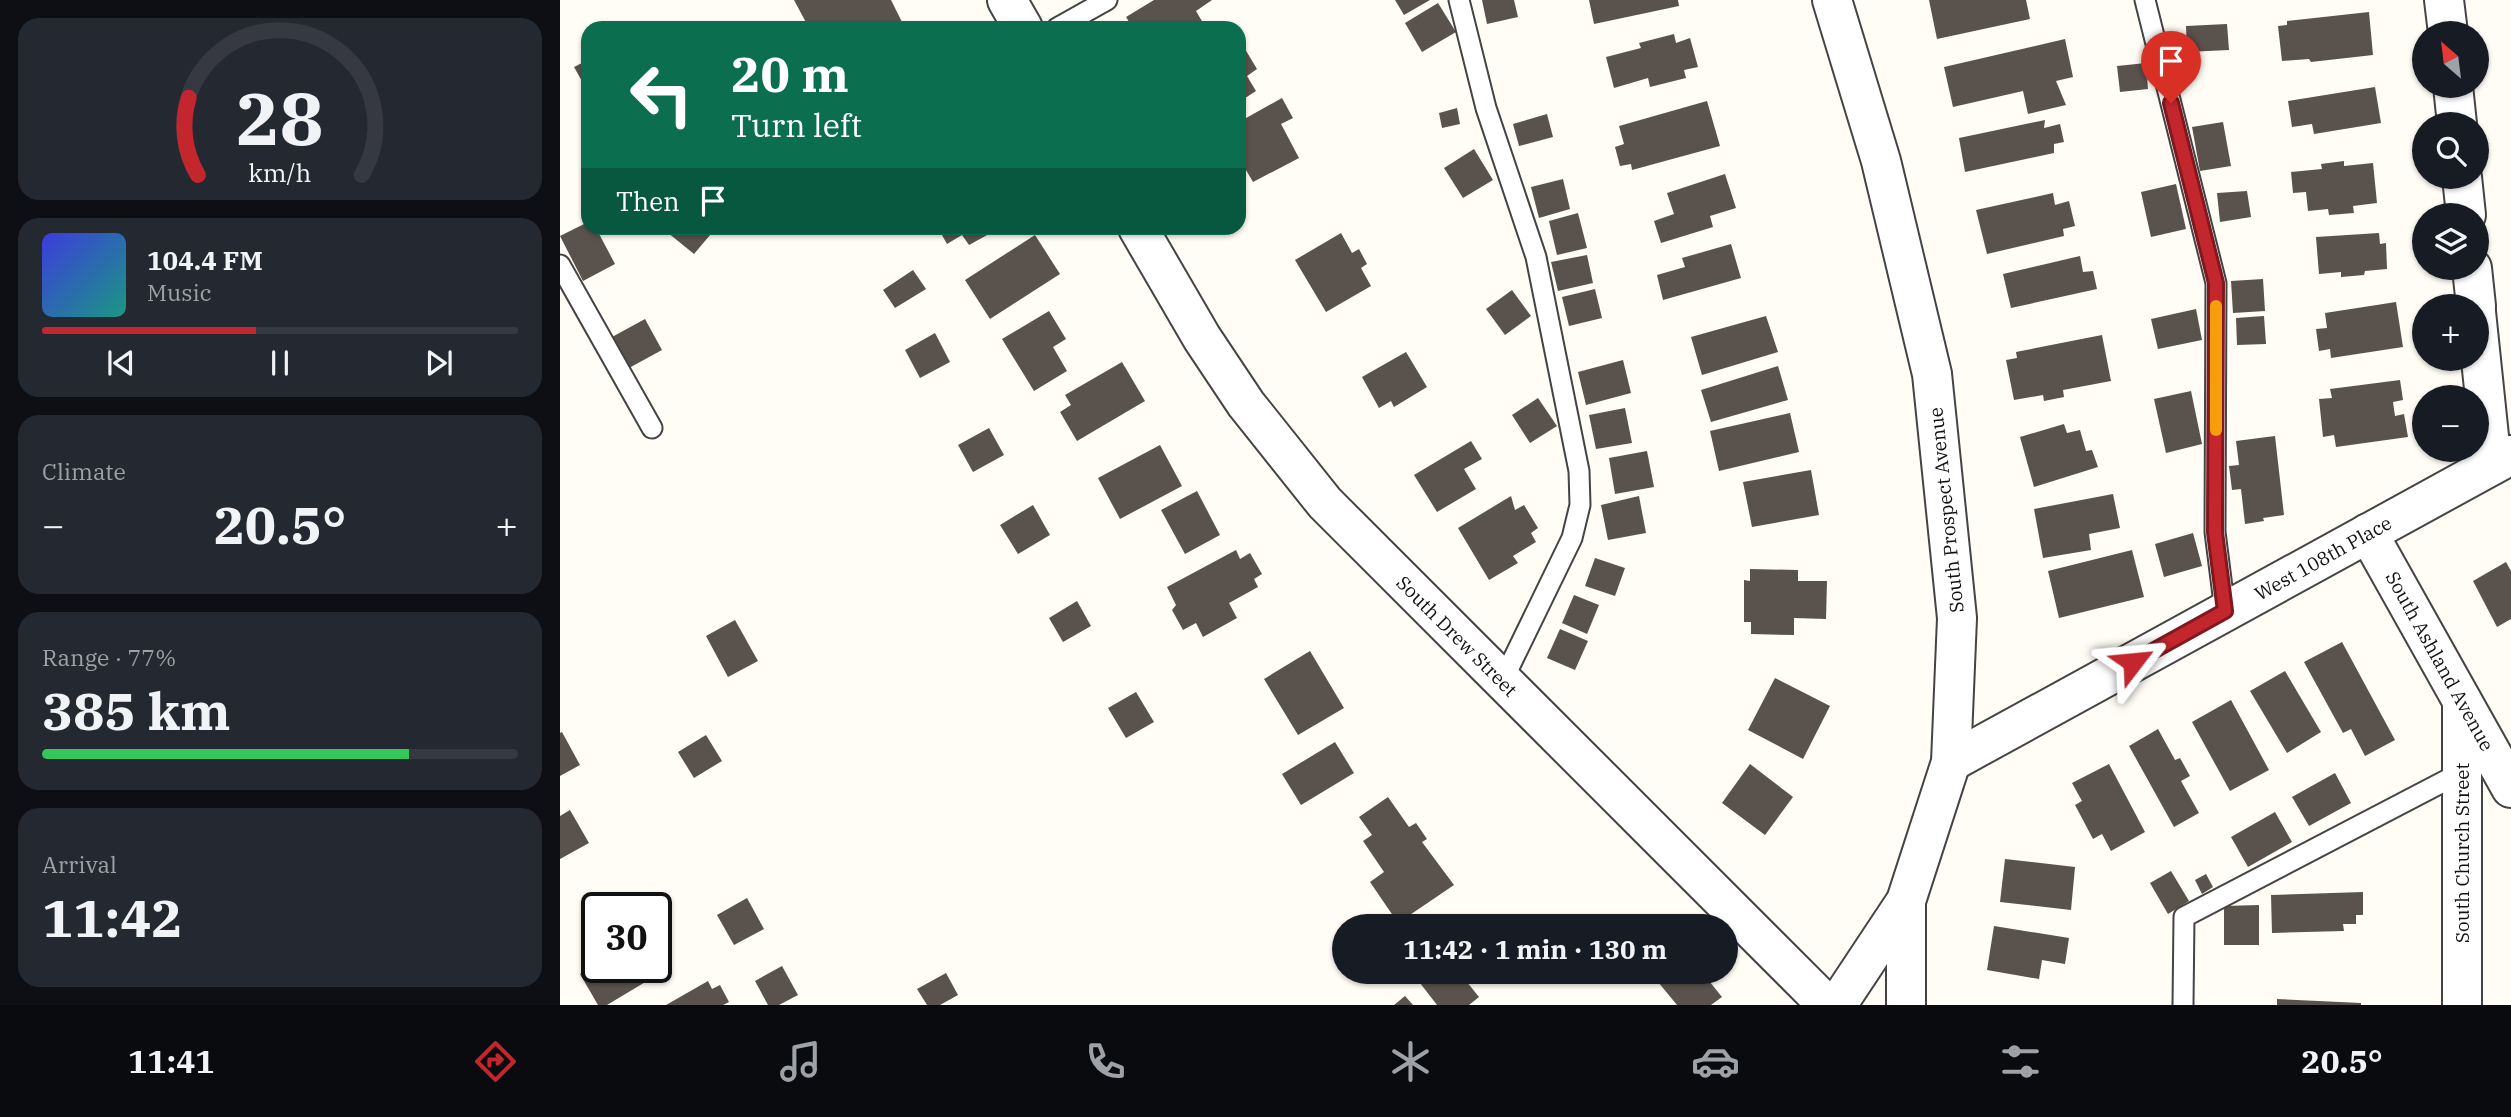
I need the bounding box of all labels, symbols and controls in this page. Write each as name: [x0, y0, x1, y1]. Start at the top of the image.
north arrow: [2412, 21, 2488, 98]
map controls: [2412, 21, 2489, 462]
pin: [2141, 31, 2201, 103]
text: 20 m: [731, 42, 849, 105]
icon: arrive: [2152, 42, 2190, 80]
icon: left: [616, 49, 707, 140]
text: 28: [236, 70, 324, 165]
text: Turn left: [731, 104, 862, 146]
button: search: [2412, 112, 2489, 189]
text: km/h: [248, 156, 312, 189]
icon: arrive: [694, 182, 732, 220]
text: Then: [616, 184, 680, 218]
button: layers: [2412, 203, 2489, 280]
text: 104.4 FM: [147, 243, 263, 277]
text: Music: [147, 277, 212, 307]
button: +: [2412, 294, 2489, 371]
icon: previous: [102, 344, 140, 382]
icon: pause: [261, 344, 299, 382]
icon: next: [420, 344, 458, 382]
button: −: [2412, 385, 2489, 462]
street label: South Prospect Avenue: [1923, 406, 1969, 614]
text: Climate: [42, 456, 126, 486]
text: 20.5°: [214, 491, 346, 558]
text: −: [42, 500, 65, 549]
text: +: [495, 500, 518, 549]
street label: West 108th Place: [2250, 510, 2396, 606]
street label: South Ashland Avenue: [2381, 567, 2499, 755]
street label: South Drew Street: [1392, 571, 1523, 702]
position arrow: [2096, 625, 2170, 699]
text: Range · 77%: [42, 642, 176, 672]
text: 385 km: [42, 677, 231, 744]
street label: South Church Street: [2450, 763, 2474, 943]
text: Arrival: [42, 849, 117, 879]
text: 11:42: [42, 884, 183, 951]
speed limit sign: 30: [581, 892, 672, 983]
text: 11:42 · 1 min · 130 m: [1403, 932, 1667, 966]
icon: directions: [471, 1037, 520, 1086]
icon: music: [776, 1037, 825, 1086]
icon: phone: [1081, 1037, 1130, 1086]
icon: climate: [1386, 1037, 1435, 1086]
icon: car: [1691, 1037, 1740, 1086]
icon: filters: [1996, 1037, 2045, 1086]
text: 11:41: [128, 1040, 215, 1082]
text: 20.5°: [2301, 1040, 2383, 1082]

